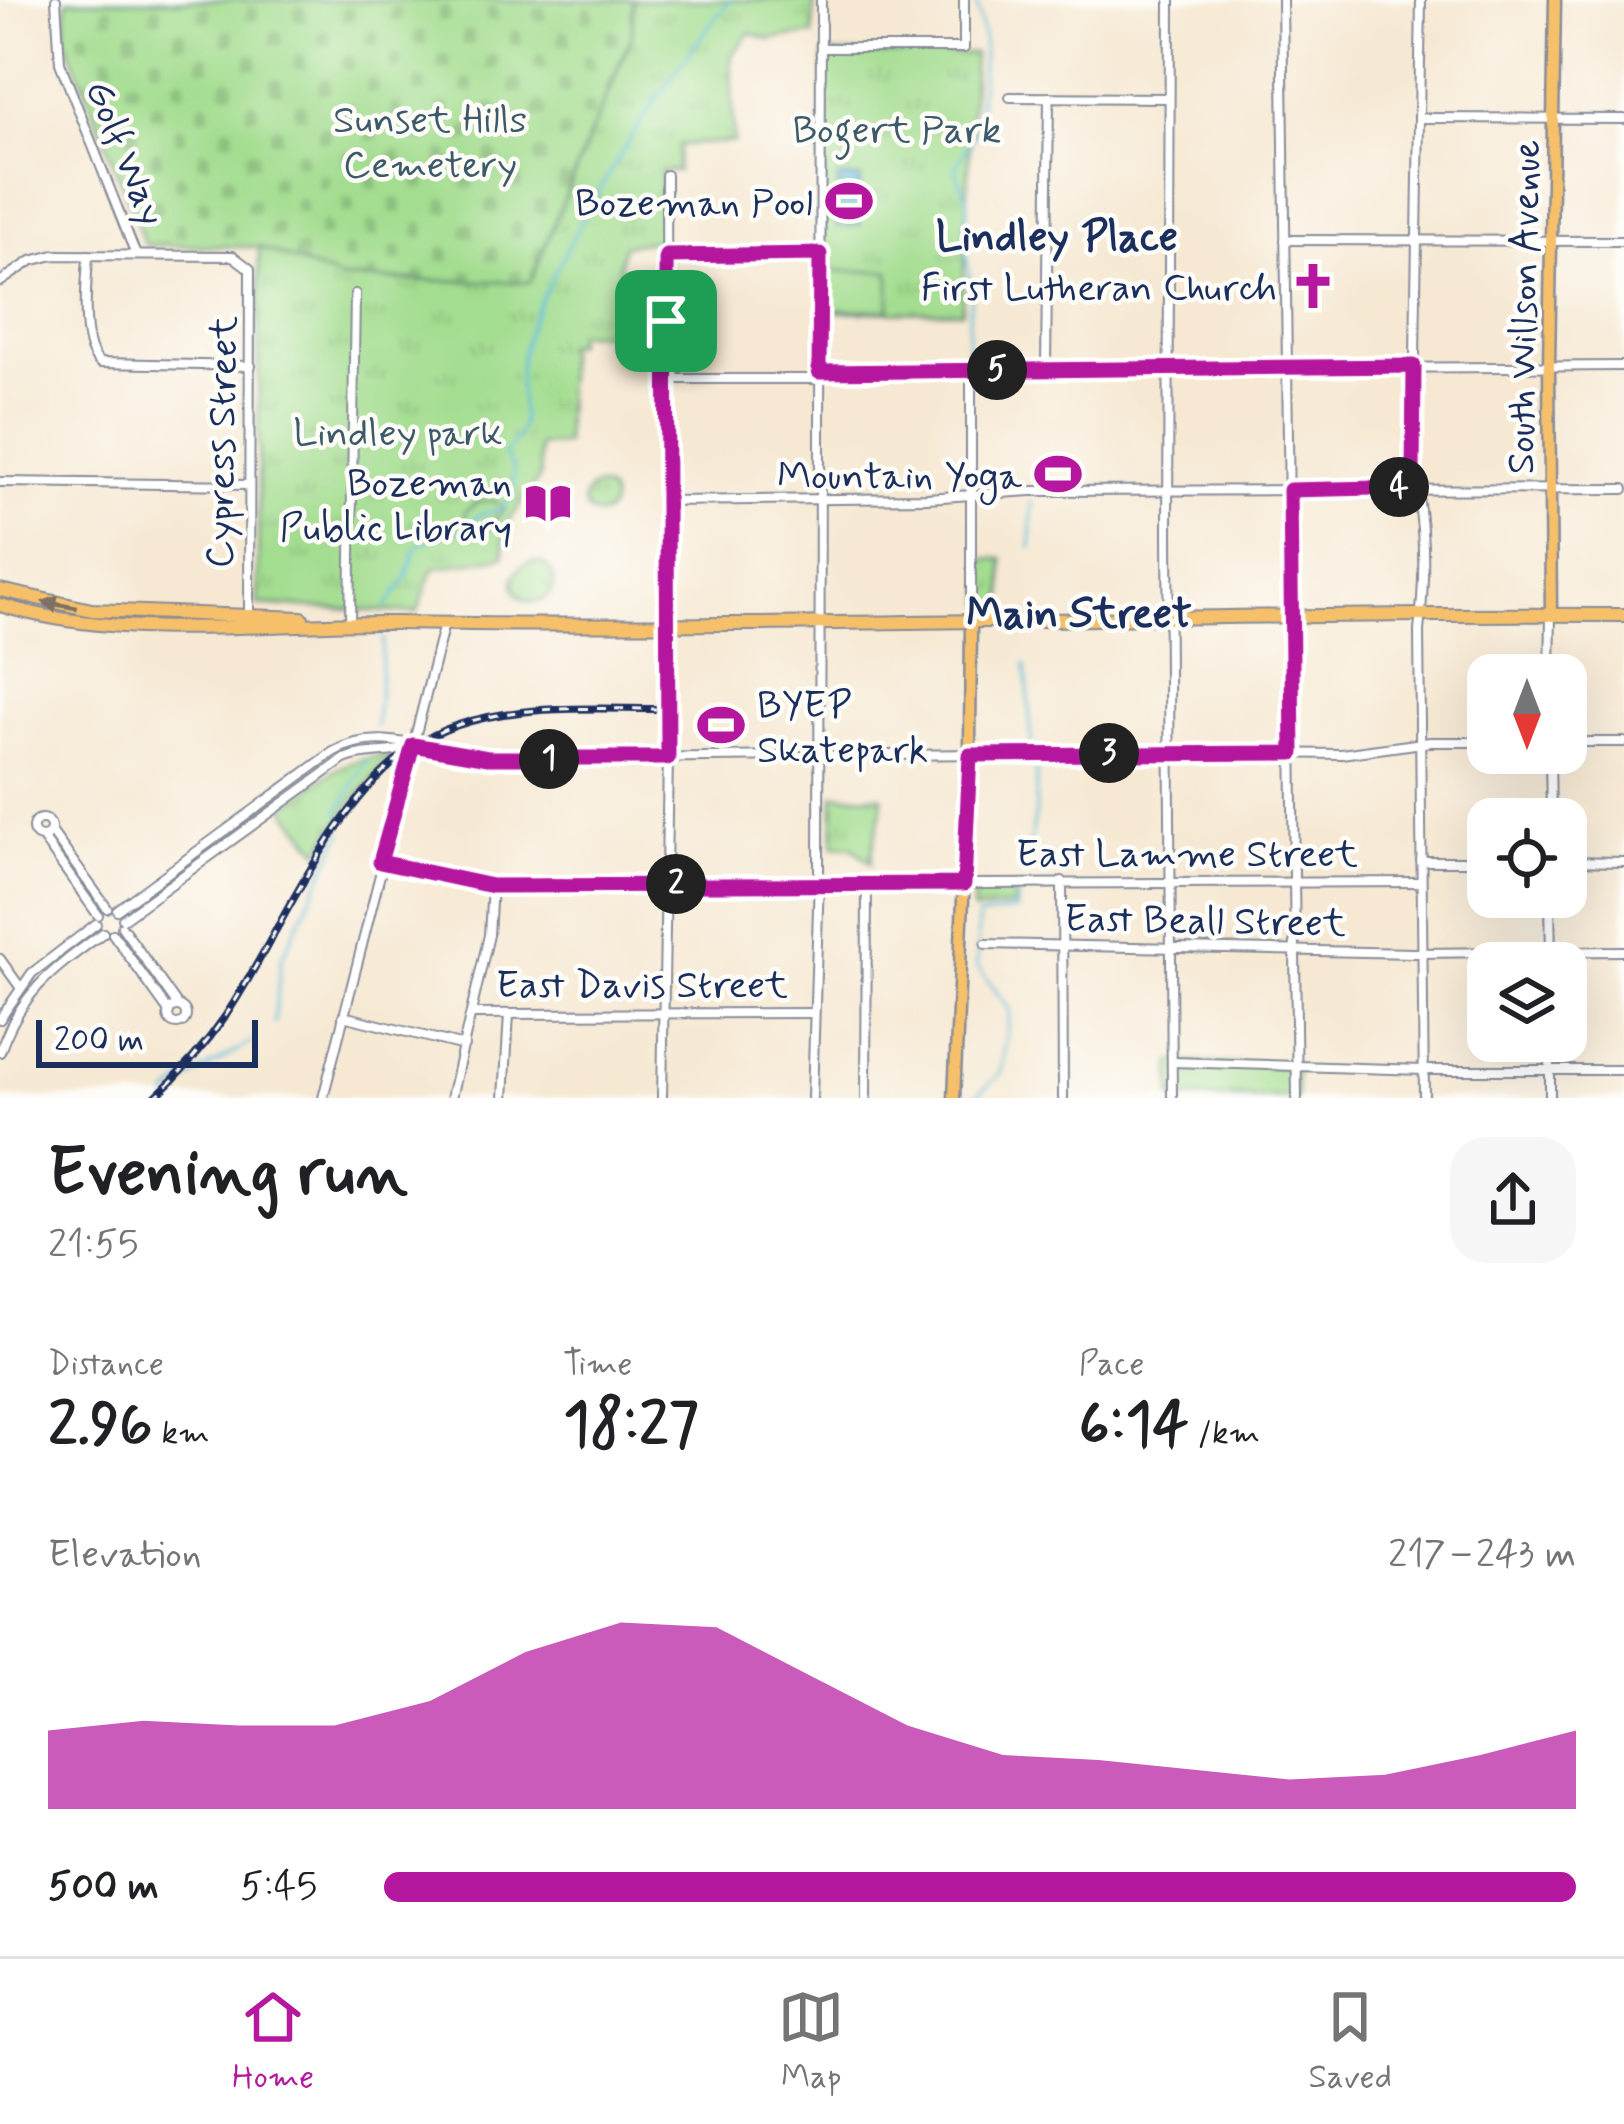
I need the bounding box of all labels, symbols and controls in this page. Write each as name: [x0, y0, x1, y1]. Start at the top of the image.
street label: Golf Way: [71, 73, 176, 234]
park label: Sunset Hills Cemetery: [333, 96, 527, 192]
park label: Bogert Park: [792, 106, 1002, 160]
street label: South Willson Avenue: [1497, 139, 1554, 475]
sports icon: Bozeman Pool: [824, 176, 874, 226]
place label: Bozeman Pool: [575, 179, 813, 230]
district label: Lindley Place: [936, 211, 1178, 266]
church icon: First Lutheran Church: [1288, 261, 1338, 311]
place label: First Lutheran Church: [921, 264, 1277, 315]
pin: [615, 270, 717, 372]
icon: arrive: [633, 288, 699, 354]
street label: Cypress Street: [196, 315, 251, 569]
pin: 5: [967, 340, 1027, 400]
text: 5: [987, 348, 1007, 392]
park label: Lindley park: [293, 409, 503, 460]
sports icon: Mountain Yoga: [1033, 449, 1083, 499]
place label: Mountain Yoga: [777, 452, 1023, 506]
pin: 4: [1369, 457, 1429, 517]
place label: Bozeman Public Library: [280, 459, 512, 555]
text: 4: [1389, 465, 1409, 509]
library icon: Bozeman Public Library: [523, 478, 573, 528]
district label: Main Street: [966, 588, 1192, 643]
one-way arrow: [41, 595, 79, 613]
north arrow: [1467, 654, 1587, 774]
map controls: [1467, 654, 1587, 1062]
place label: BYEP Skatepark: [757, 681, 928, 777]
sports icon: BYEP Skatepark: [696, 700, 746, 750]
pin: 3: [1079, 723, 1139, 783]
pin: 1: [519, 729, 579, 789]
text: 3: [1102, 731, 1116, 775]
text: 1: [542, 737, 556, 781]
button: locate: [1467, 798, 1587, 918]
street label: East Lamme Street: [1016, 830, 1358, 881]
pin: 2: [646, 854, 706, 914]
text: 2: [668, 862, 684, 906]
street label: East Beall Street: [1064, 895, 1346, 950]
button: layers: [1467, 942, 1587, 1062]
street label: East Davis Street: [496, 961, 788, 1012]
scale bar: [36, 1014, 258, 1067]
text: 200 m: [54, 1019, 144, 1063]
text: Evening run: [48, 1132, 408, 1218]
button: share: [1450, 1137, 1576, 1263]
text: 21:55: [48, 1220, 138, 1271]
text: Distance: [48, 1343, 164, 1387]
text: Time: [563, 1343, 632, 1387]
text: Pace: [1079, 1343, 1144, 1387]
text: 2.96: [48, 1387, 153, 1466]
text: 18:27: [563, 1387, 699, 1466]
text: 6:14: [1079, 1387, 1189, 1466]
text: km: [153, 1412, 210, 1456]
text: /km: [1189, 1412, 1260, 1456]
text: Elevation: [48, 1530, 202, 1581]
text: 217–243 m: [1388, 1530, 1576, 1581]
text: 500 m: [48, 1862, 159, 1913]
text: 5:45: [240, 1862, 317, 1913]
tab: Home: [232, 1984, 314, 2100]
tab: Map: [778, 1984, 844, 2100]
tab: Saved: [1308, 1984, 1392, 2100]

